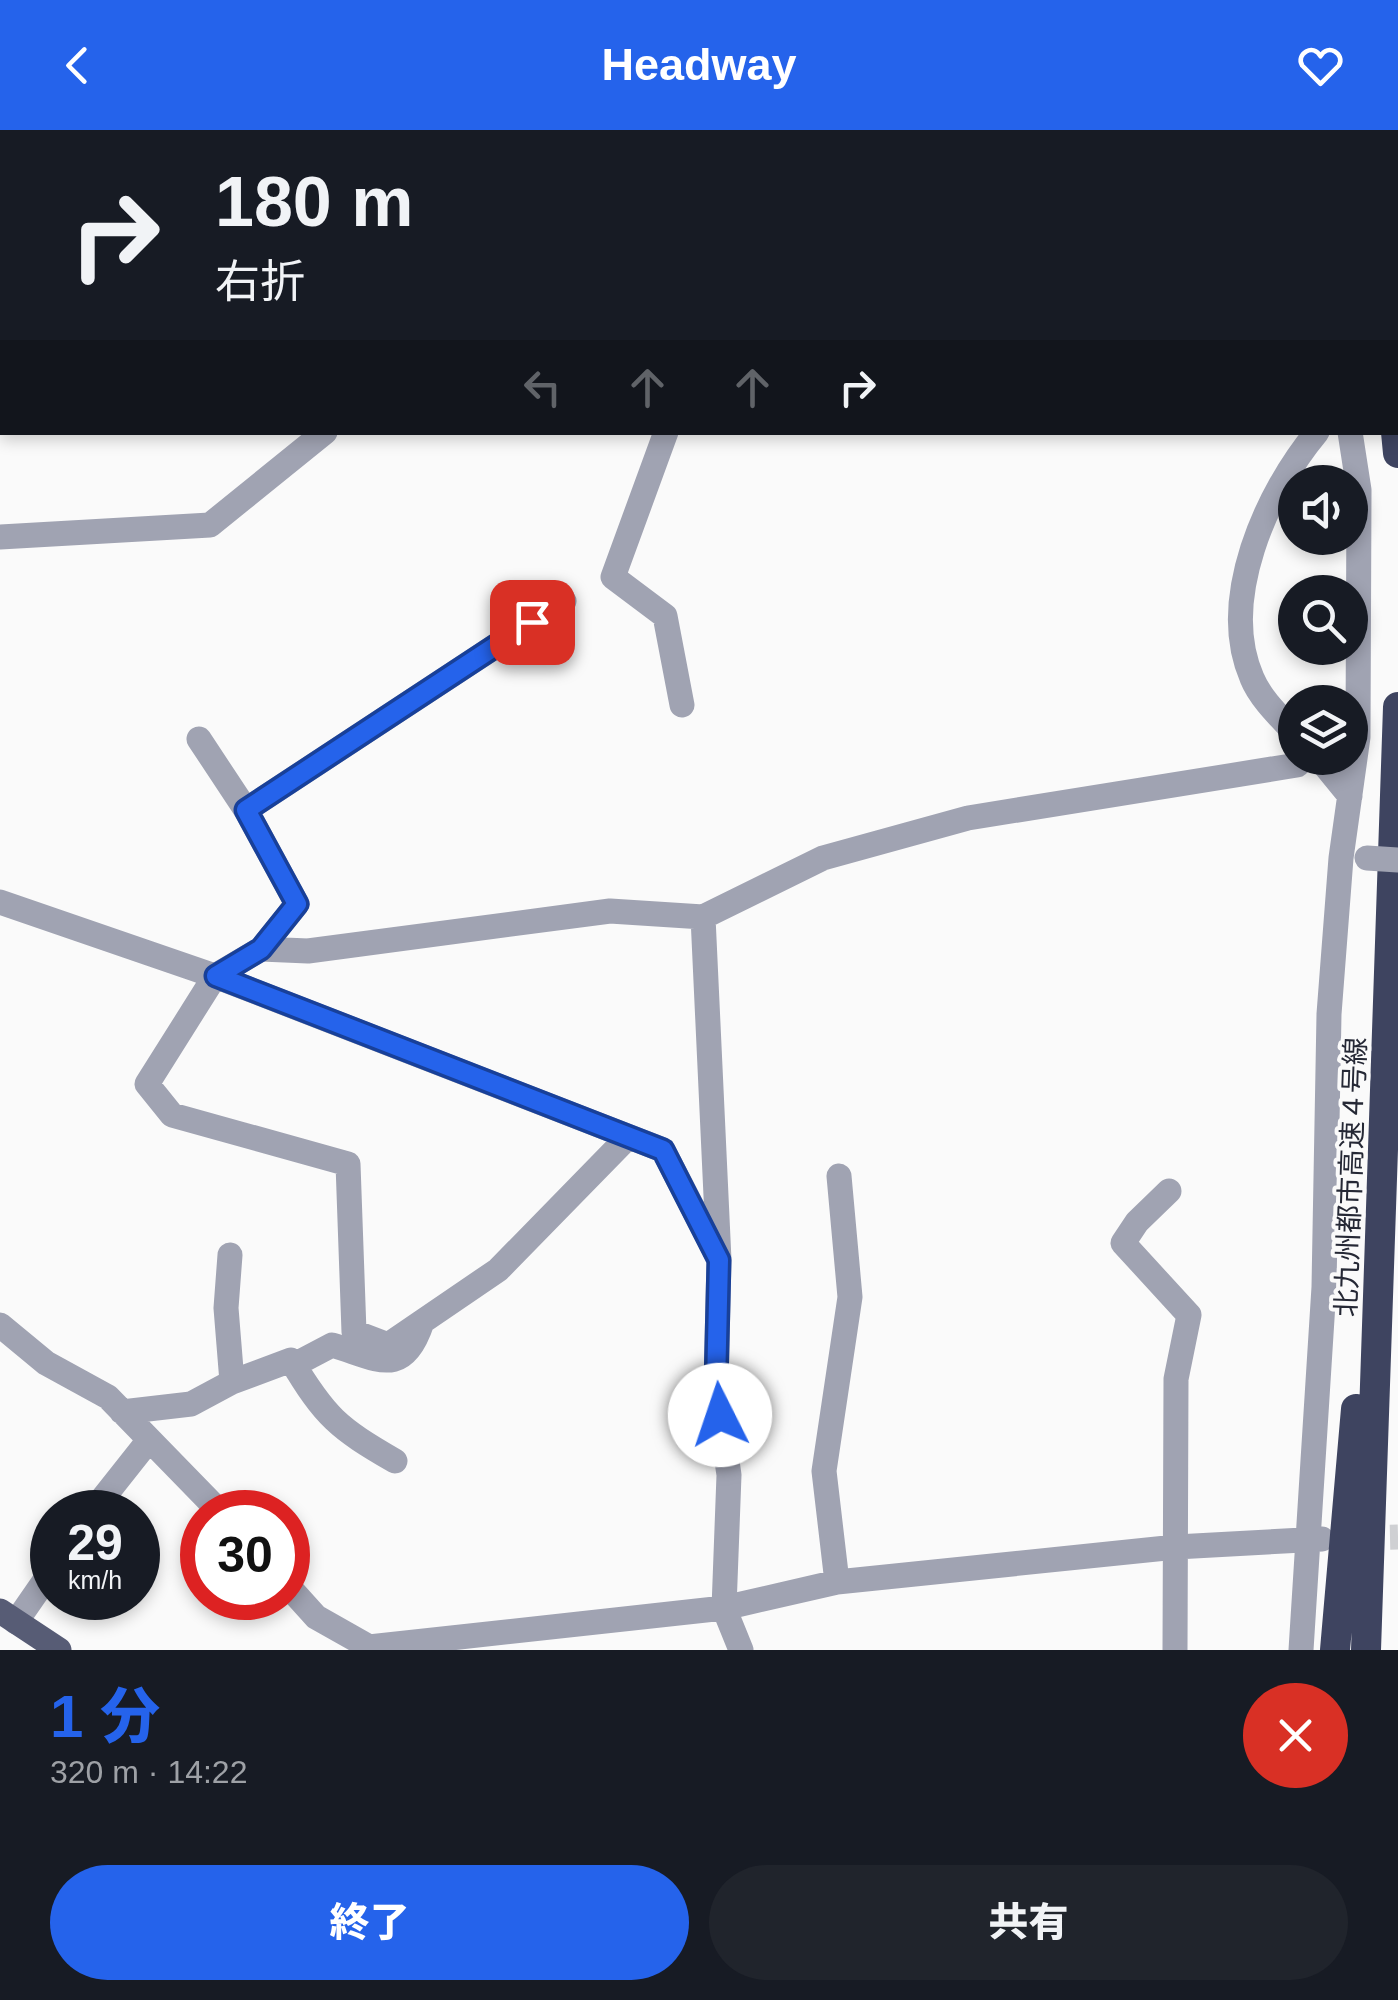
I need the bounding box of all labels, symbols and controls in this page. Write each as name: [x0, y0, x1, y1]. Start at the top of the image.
icon: back: [50, 38, 105, 93]
icon: heart: [1293, 38, 1348, 93]
text: Headway: [601, 39, 797, 90]
text: 180 m: [215, 163, 413, 241]
icon: right: [50, 170, 180, 300]
text: 右折: [215, 256, 305, 307]
icon: left: [515, 360, 570, 415]
icon: ahead: [620, 360, 675, 415]
icon: ahead: [725, 360, 780, 415]
icon: right: [830, 360, 885, 415]
map controls: [1278, 465, 1368, 775]
button: sound: [1278, 465, 1368, 555]
button: search: [1278, 575, 1368, 665]
pin: [490, 580, 575, 665]
icon: arrive: [505, 595, 560, 650]
button: layers: [1278, 685, 1368, 775]
street label: 北九州都市高速４号線: [1331, 1037, 1371, 1317]
position arrow: [668, 1363, 772, 1467]
speed limit sign: 30: [180, 1490, 310, 1620]
text: 29: [67, 1515, 123, 1571]
text: km/h: [68, 1566, 122, 1594]
text: 1 分: [50, 1683, 160, 1750]
button: close: [1243, 1683, 1348, 1788]
text: 320 m · 14:22: [50, 1754, 247, 1790]
button: 終了: [50, 1865, 689, 1980]
button: 共有: [709, 1865, 1348, 1980]

